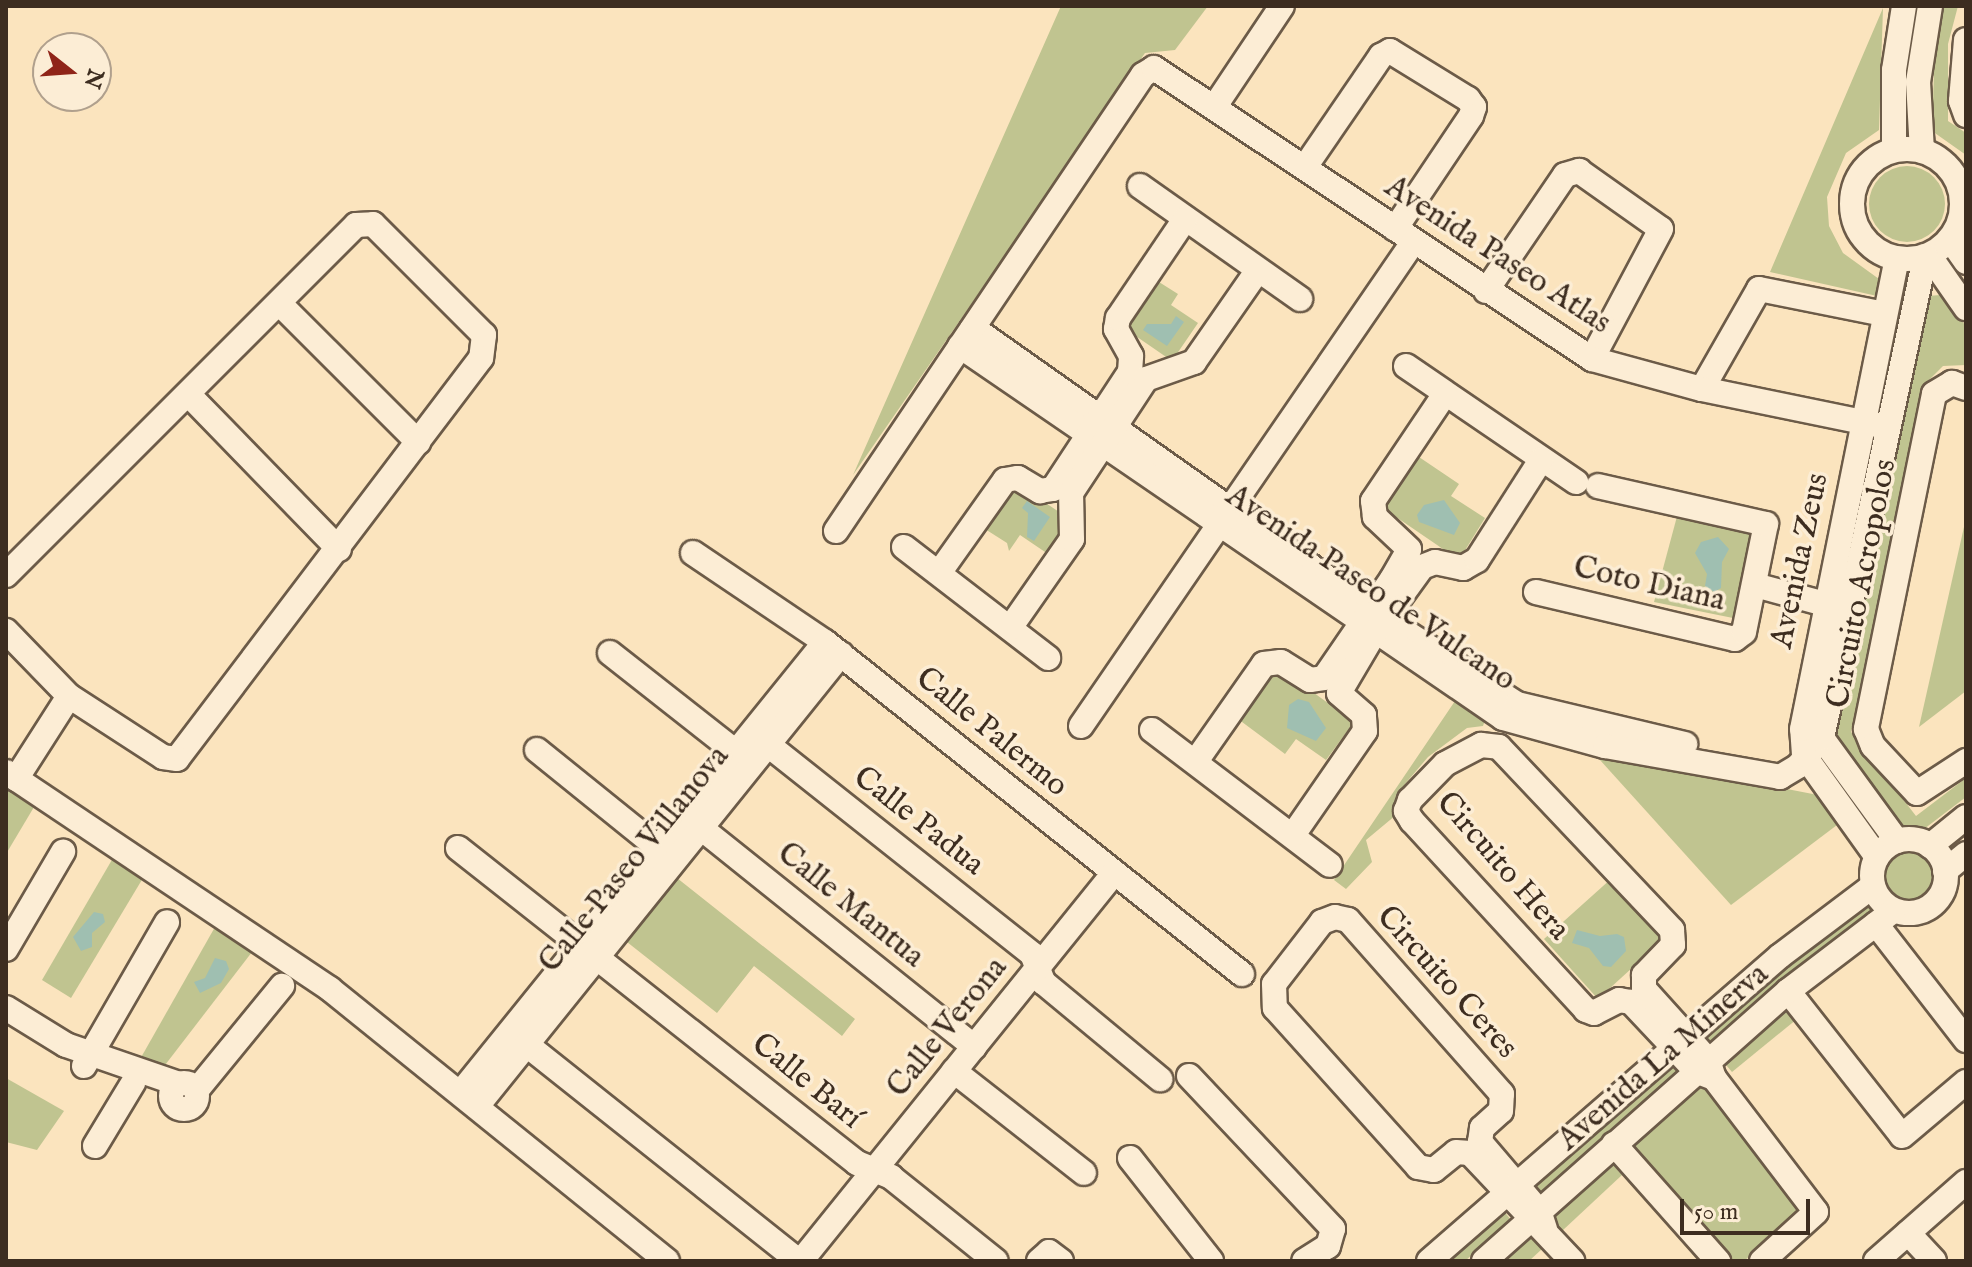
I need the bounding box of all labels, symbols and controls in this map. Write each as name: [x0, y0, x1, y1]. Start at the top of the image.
north arrow: [32, 32, 112, 112]
text: N: [77, 65, 109, 92]
street label: Avenida Paseo Atlas: [1377, 169, 1617, 343]
street label: Circuito Acropolos: [1820, 456, 1906, 712]
street label: Avenida Zeus: [1764, 470, 1838, 652]
street label: Avenida Paseo de Vulcano: [1218, 478, 1522, 700]
street label: Coto Diana: [1570, 549, 1728, 621]
street label: Calle Palermo: [907, 660, 1075, 806]
street label: Calle Paseo Villanova: [532, 739, 738, 981]
street label: Calle Padua: [845, 759, 991, 885]
street label: Circuito Hera: [1427, 785, 1577, 949]
street label: Calle Mantua: [769, 835, 931, 977]
street label: Circuito Ceres: [1367, 899, 1525, 1067]
street label: Calle Verona: [880, 950, 1016, 1106]
street label: Avenida La Minerva: [1551, 956, 1777, 1160]
street label: Calle Barí: [743, 1026, 869, 1138]
scale bar: [1684, 1183, 1814, 1233]
text: 50 m: [1694, 1197, 1738, 1228]

